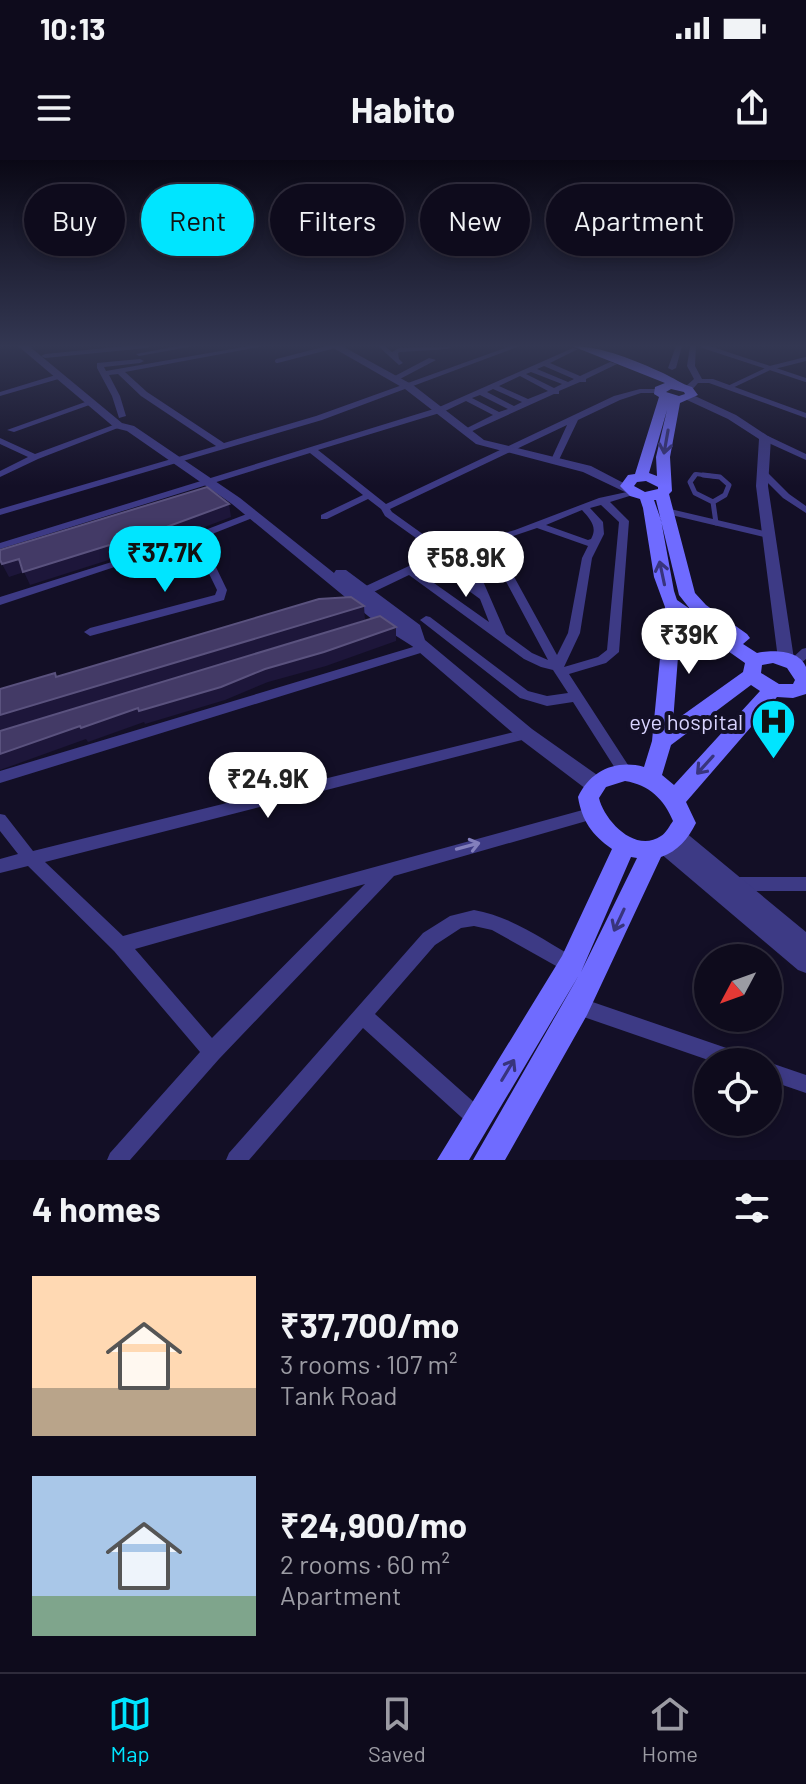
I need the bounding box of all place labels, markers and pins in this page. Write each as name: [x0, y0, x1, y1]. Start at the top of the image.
pin: ₹37.7K: [100, 526, 230, 594]
pin: ₹58.9K: [401, 531, 531, 599]
pin: ₹39K: [642, 608, 736, 676]
hospital icon: eye hospital: [750, 698, 798, 761]
place label: eye hospital: [629, 708, 743, 734]
pin: ₹24.9K: [203, 752, 333, 820]

